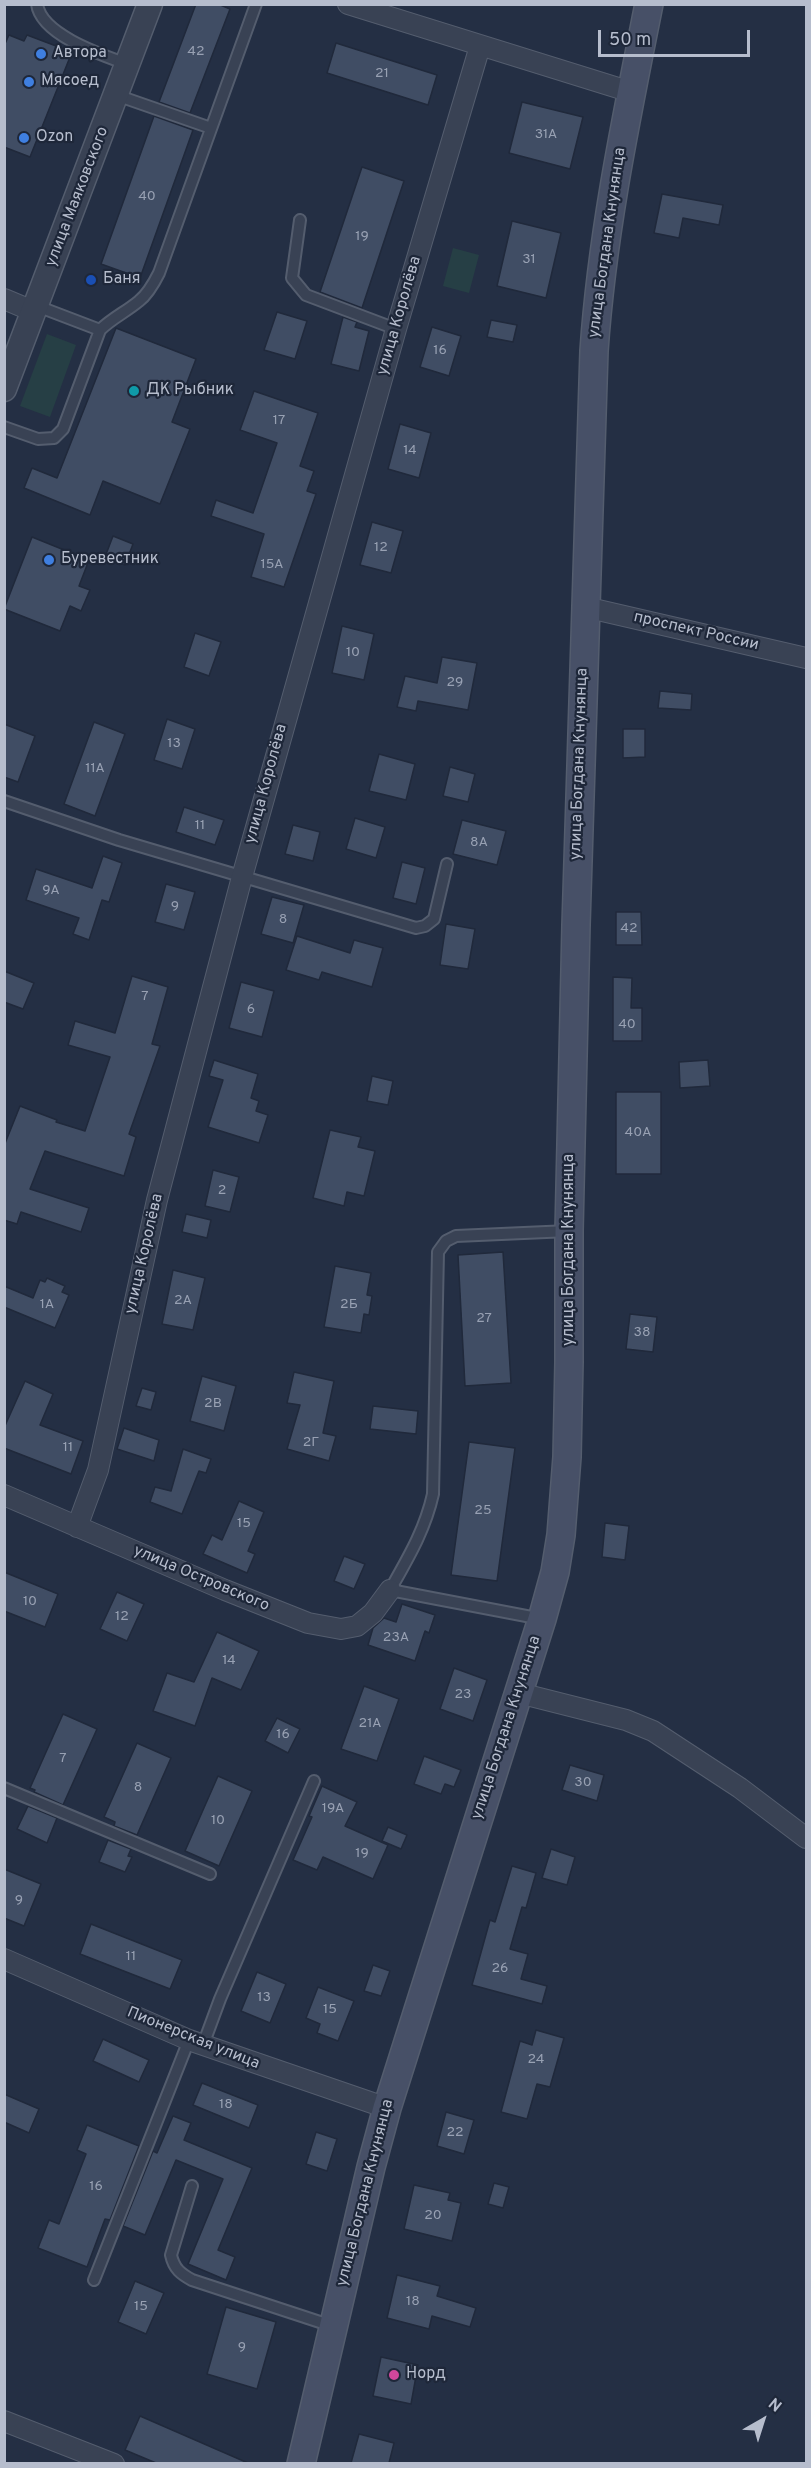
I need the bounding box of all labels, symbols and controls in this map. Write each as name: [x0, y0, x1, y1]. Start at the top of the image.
scale bar: [601, 18, 752, 56]
text: 50 m: [609, 29, 651, 52]
place label: Автора: [53, 44, 107, 64]
house number: 42: [187, 44, 205, 60]
marker: Автора: [34, 47, 48, 61]
house number: 21: [375, 66, 389, 82]
place label: Мясоед: [41, 72, 99, 92]
marker: Мясоед: [22, 75, 36, 89]
street label: улица Маяковского: [42, 124, 114, 270]
house number: 31А: [535, 127, 557, 143]
place label: Ozon: [36, 128, 73, 148]
marker: Ozon: [17, 131, 31, 145]
street label: улица Богдана Кнунянца: [585, 147, 631, 339]
house number: 40: [138, 189, 156, 205]
house number: 19: [355, 229, 369, 245]
house number: 31: [522, 252, 536, 268]
street label: улица Королёва: [374, 254, 426, 378]
place label: Баня: [103, 270, 141, 290]
marker: Баня: [84, 273, 98, 287]
house number: 16: [433, 343, 447, 359]
place label: ДК Рыбник: [146, 381, 234, 401]
marker: ДК Рыбник: [127, 384, 141, 398]
house number: 17: [273, 413, 285, 429]
house number: 14: [403, 443, 417, 459]
house number: 12: [374, 540, 388, 556]
place label: Буревестник: [61, 550, 159, 570]
marker: Буревестник: [42, 553, 56, 567]
house number: 15А: [260, 557, 284, 573]
street label: проспект России: [631, 608, 761, 656]
house number: 10: [346, 645, 360, 661]
street label: улица Богдана Кнунянца: [567, 668, 593, 860]
house number: 29: [447, 675, 463, 691]
street label: улица Королёва: [242, 722, 292, 846]
house number: 13: [167, 736, 181, 752]
house number: 11А: [85, 761, 105, 777]
house number: 11: [195, 818, 205, 834]
house number: 8А: [470, 835, 488, 851]
house number: 9А: [42, 883, 60, 899]
house number: 9: [171, 899, 179, 915]
house number: 8: [279, 912, 287, 928]
house number: 42: [620, 921, 638, 937]
house number: 7: [141, 989, 149, 1005]
house number: 6: [247, 1002, 255, 1018]
house number: 40: [618, 1017, 636, 1033]
house number: 40А: [625, 1125, 651, 1141]
street label: улица Богдана Кнунянца: [560, 1154, 580, 1346]
house number: 2: [218, 1183, 226, 1199]
street label: улица Королёва: [122, 1192, 168, 1316]
house number: 2А: [174, 1293, 192, 1309]
house number: 1А: [40, 1297, 54, 1313]
house number: 2Б: [340, 1297, 358, 1313]
house number: 27: [476, 1311, 492, 1327]
house number: 38: [634, 1325, 650, 1341]
house number: 2В: [204, 1396, 222, 1412]
house number: 2Г: [303, 1435, 319, 1451]
house number: 11: [63, 1440, 73, 1456]
house number: 25: [474, 1503, 492, 1519]
house number: 15: [237, 1516, 251, 1532]
street label: улица Островского: [130, 1542, 272, 1616]
house number: 10: [23, 1594, 37, 1610]
house number: 12: [115, 1609, 129, 1625]
house number: 23А: [383, 1630, 409, 1646]
street label: улица Богдана Кнунянца: [468, 1634, 546, 1822]
house number: 14: [222, 1653, 236, 1669]
house number: 23: [455, 1687, 471, 1703]
house number: 21А: [359, 1716, 381, 1732]
house number: 16: [276, 1727, 290, 1743]
house number: 7: [59, 1751, 67, 1767]
house number: 30: [574, 1775, 592, 1791]
house number: 8: [134, 1780, 142, 1796]
house number: 19А: [322, 1801, 344, 1817]
house number: 10: [211, 1813, 225, 1829]
house number: 19: [355, 1846, 369, 1862]
house number: 9: [15, 1893, 23, 1909]
house number: 11: [126, 1949, 136, 1965]
house number: 26: [492, 1961, 508, 1977]
house number: 13: [257, 1990, 271, 2006]
house number: 15: [323, 2002, 337, 2018]
street label: Пионерская улица: [124, 2004, 262, 2074]
house number: 24: [527, 2052, 545, 2068]
house number: 18: [219, 2097, 233, 2113]
street label: улица Богдана Кнунянца: [333, 2097, 399, 2289]
house number: 22: [446, 2125, 464, 2141]
house number: 16: [89, 2179, 103, 2195]
house number: 20: [424, 2208, 442, 2224]
house number: 18: [406, 2294, 420, 2310]
house number: 15: [134, 2299, 148, 2315]
house number: 9: [238, 2340, 246, 2356]
place label: Норд: [406, 2365, 446, 2385]
marker: Норд: [387, 2368, 401, 2382]
north arrow: [733, 2390, 793, 2450]
text: N: [764, 2395, 785, 2417]

